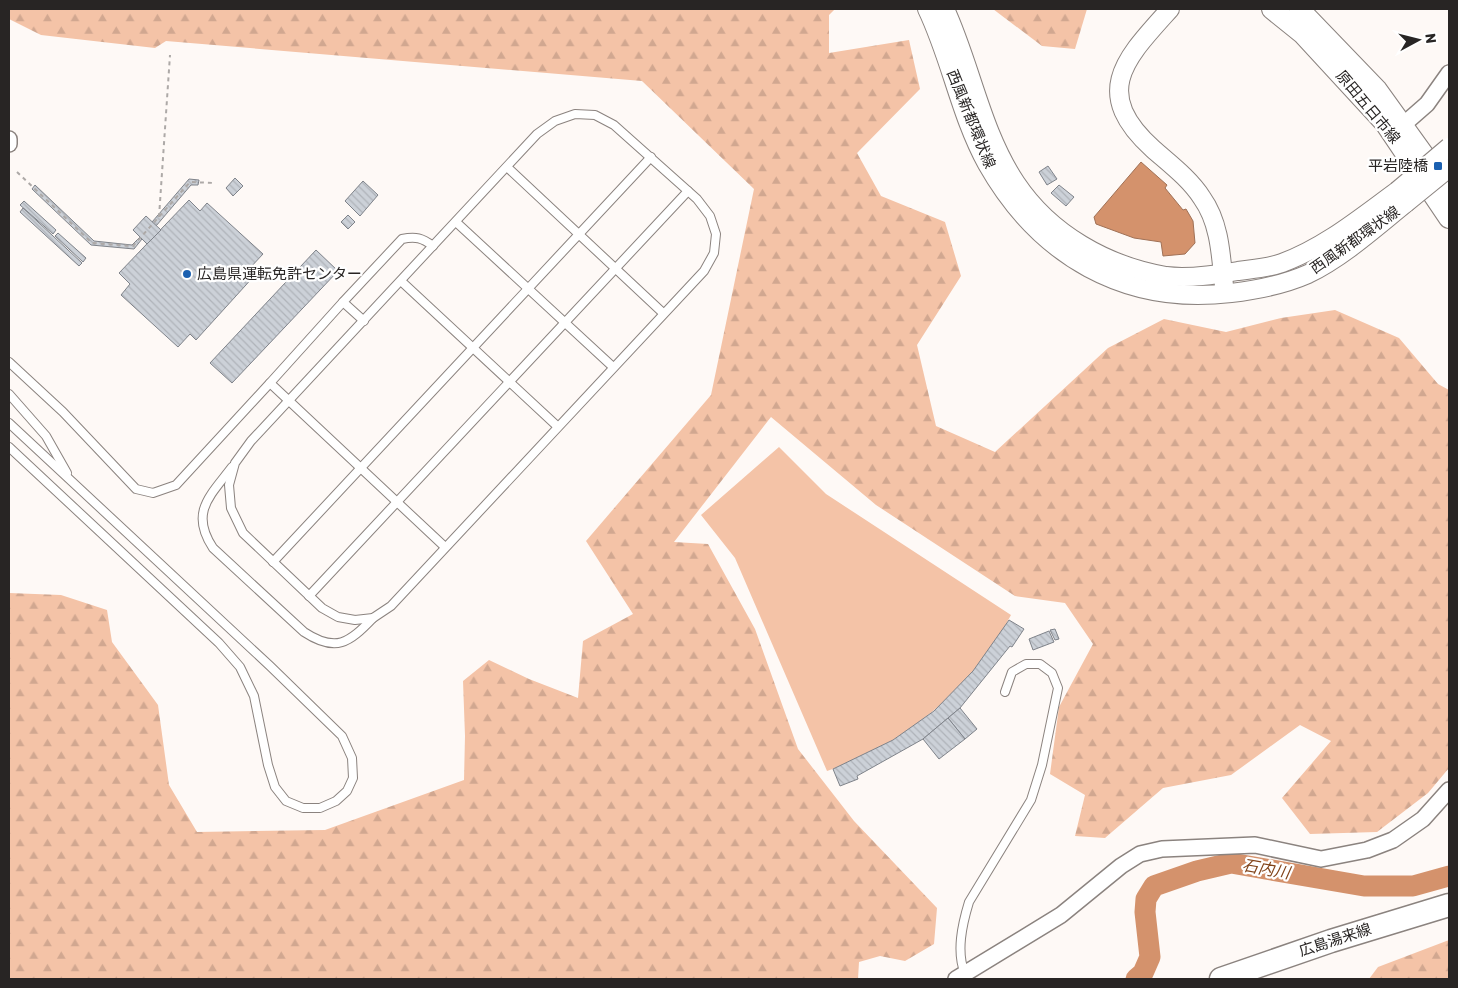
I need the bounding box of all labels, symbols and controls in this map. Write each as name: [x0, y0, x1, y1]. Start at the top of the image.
north arrow: [1393, 15, 1443, 65]
text: N: [1421, 32, 1439, 45]
street label: 西風新都環状線: [943, 67, 999, 171]
street label: 原田五日市線: [1332, 67, 1404, 147]
place label: 平岩陸橋: [1368, 157, 1428, 175]
marker: 平岩陸橋: [1432, 160, 1444, 172]
street label: 西風新都環状線: [1307, 203, 1403, 277]
place label: 広島県運転免許センター: [197, 265, 362, 283]
marker: 広島県運転免許センター: [181, 268, 193, 280]
water label: 石内川: [1241, 855, 1293, 883]
street label: 広島湯来線: [1297, 920, 1373, 960]

